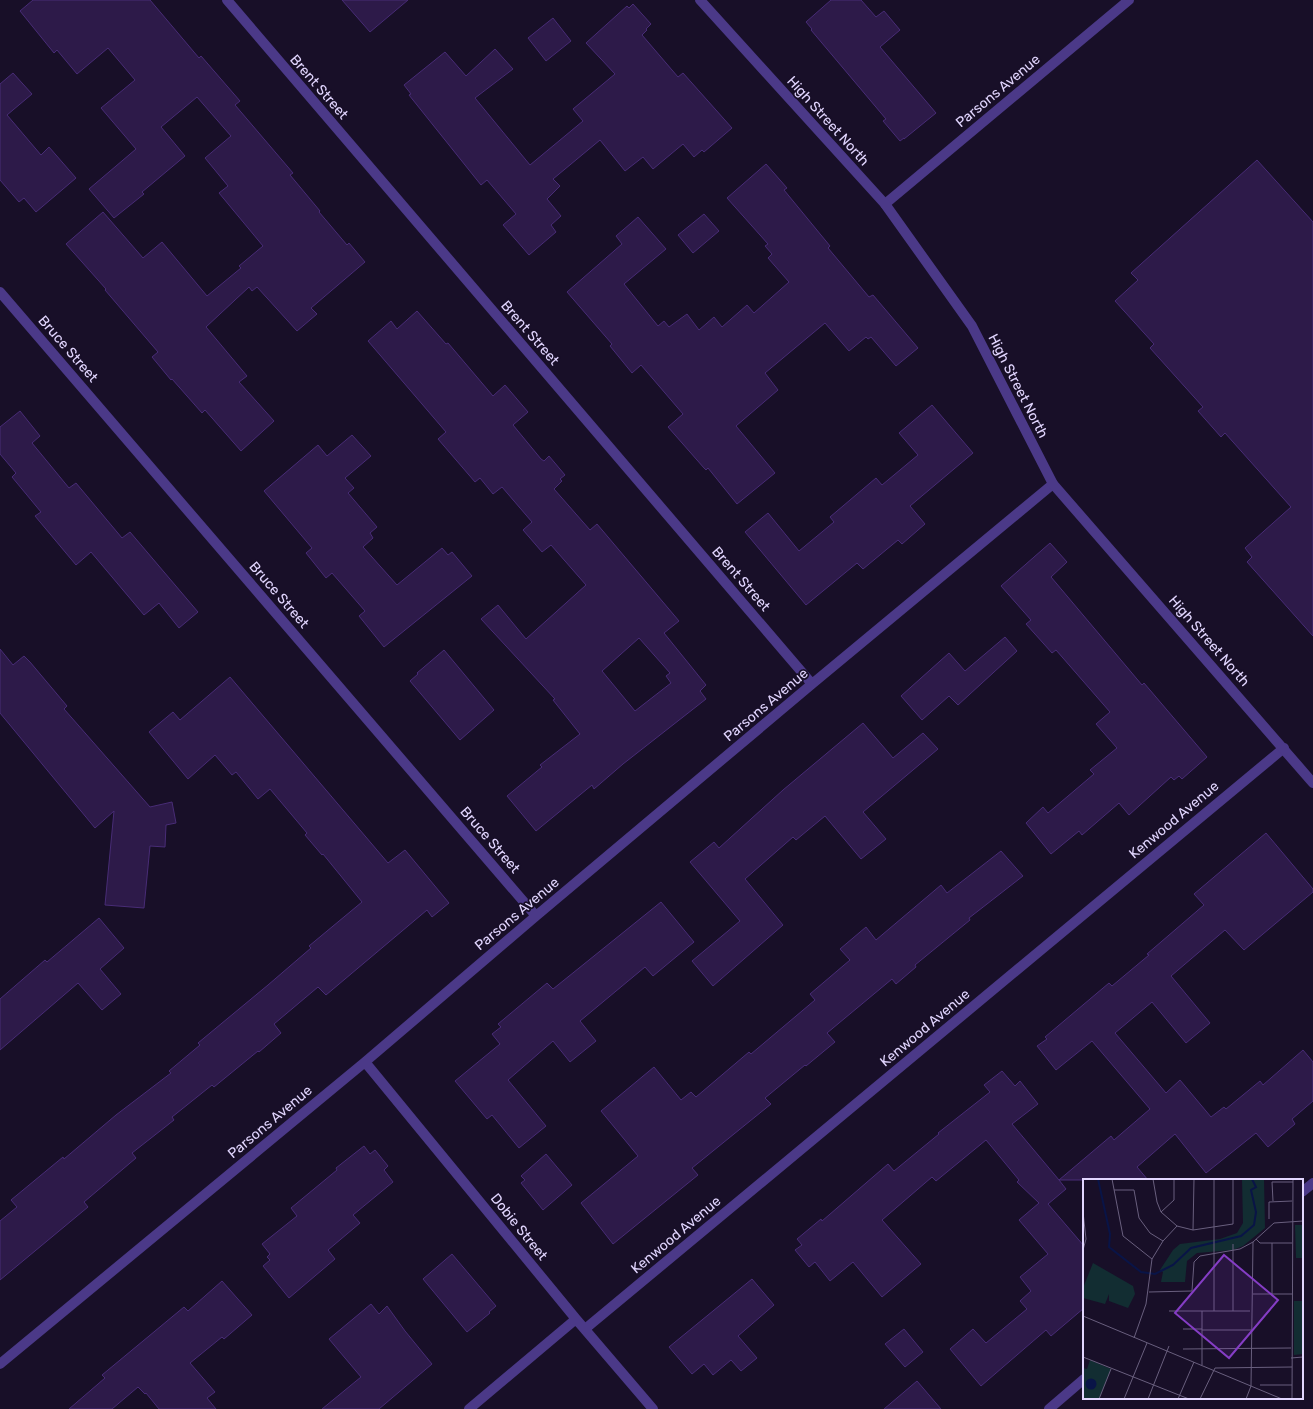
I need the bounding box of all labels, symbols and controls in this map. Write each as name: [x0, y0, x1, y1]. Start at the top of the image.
street label: Brent Street: [286, 51, 352, 123]
street label: Parsons Avenue: [952, 51, 1044, 131]
street label: High Street North: [783, 73, 873, 169]
street label: Brent Street: [497, 297, 563, 369]
street label: Bruce Street: [34, 312, 102, 386]
street label: High Street North: [984, 331, 1052, 441]
street label: Brent Street: [708, 543, 774, 615]
street label: Bruce Street: [245, 558, 313, 632]
street label: High Street North: [1165, 592, 1253, 690]
street label: Parsons Avenue: [720, 665, 812, 745]
street label: Kenwood Avenue: [1126, 777, 1222, 862]
street label: Bruce Street: [456, 803, 524, 877]
street label: Parsons Avenue: [471, 874, 563, 954]
street label: Kenwood Avenue: [877, 985, 973, 1070]
street label: Parsons Avenue: [224, 1082, 316, 1162]
inset map: [1083, 1179, 1303, 1399]
street label: Dobie Street: [487, 1190, 551, 1264]
street label: Kenwood Avenue: [628, 1192, 724, 1277]

